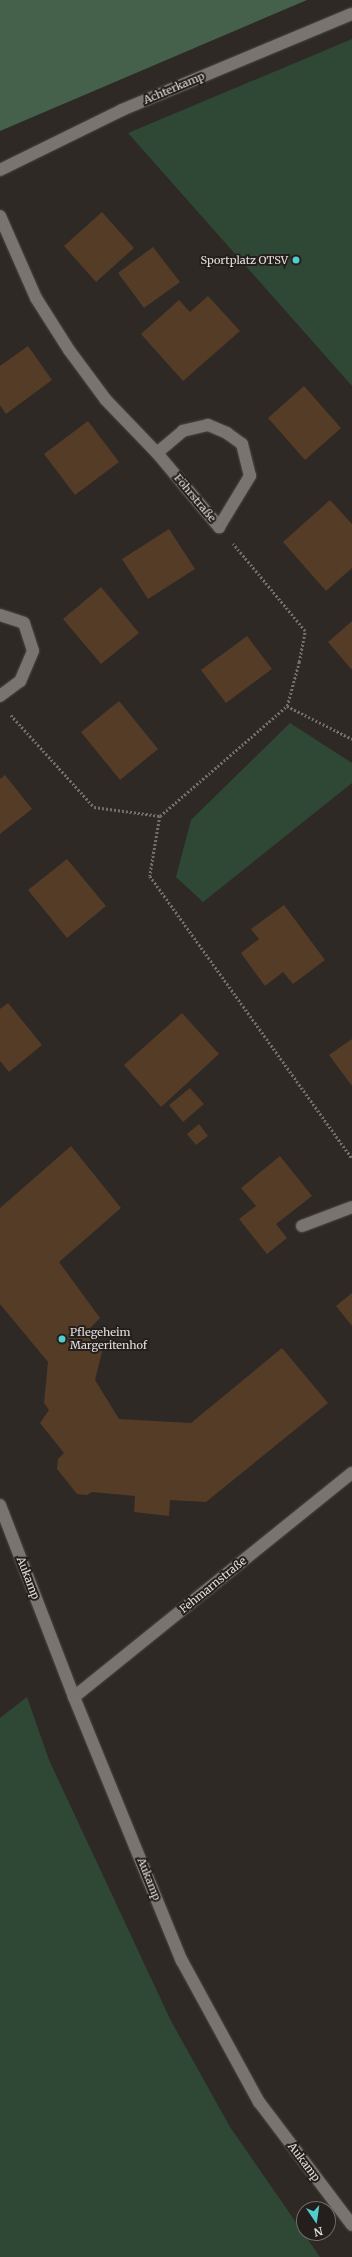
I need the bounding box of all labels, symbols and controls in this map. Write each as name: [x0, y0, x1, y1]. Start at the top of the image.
street label: Achterkamp: [142, 69, 206, 107]
place label: Sportplatz OTSV: [201, 253, 288, 267]
marker: Sportplatz OTSV: [291, 255, 301, 265]
street label: Föhrstraße: [171, 471, 219, 525]
place label: Pflegeheim Margeritenhof: [70, 1326, 147, 1352]
marker: Pflegeheim Margeritenhof: [57, 1334, 67, 1344]
street label: Fehmarnstraße: [177, 1554, 249, 1616]
street label: Aukamp: [14, 1555, 42, 1601]
street label: Aukamp: [135, 1856, 163, 1902]
street label: Aukamp: [285, 2140, 323, 2184]
north arrow: [296, 2201, 336, 2241]
text: N: [313, 2224, 324, 2240]

